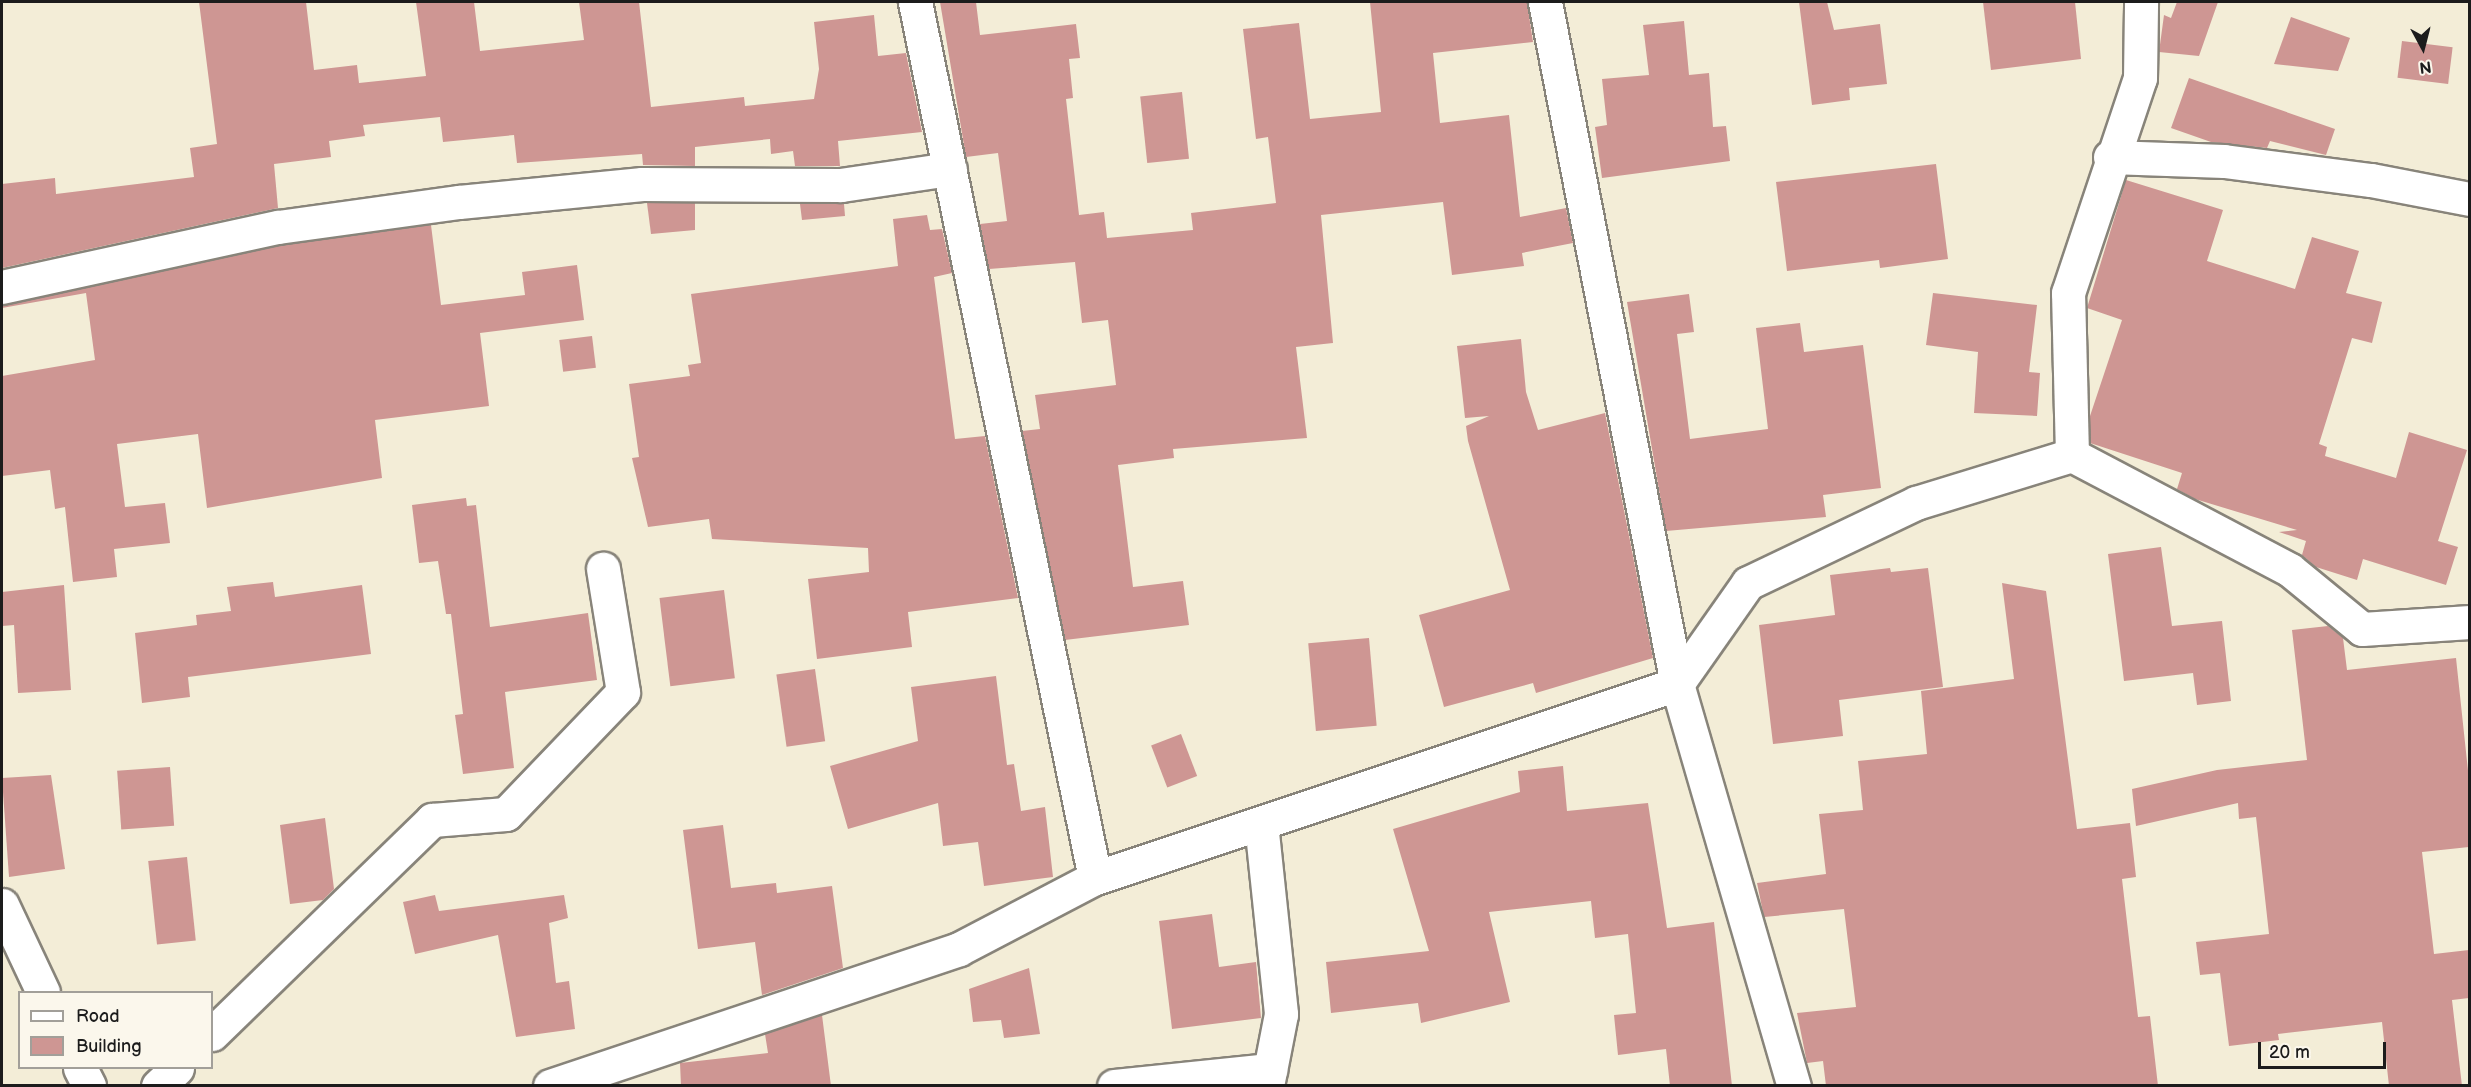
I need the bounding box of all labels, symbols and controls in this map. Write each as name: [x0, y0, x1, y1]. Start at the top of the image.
north arrow: [2393, 18, 2453, 78]
text: N: [2418, 56, 2432, 77]
legend: [18, 991, 213, 1069]
text: Road: [76, 1006, 120, 1027]
scale bar: [2261, 1030, 2388, 1068]
text: Building: [76, 1036, 142, 1057]
text: 20 m: [2269, 1042, 2310, 1063]

